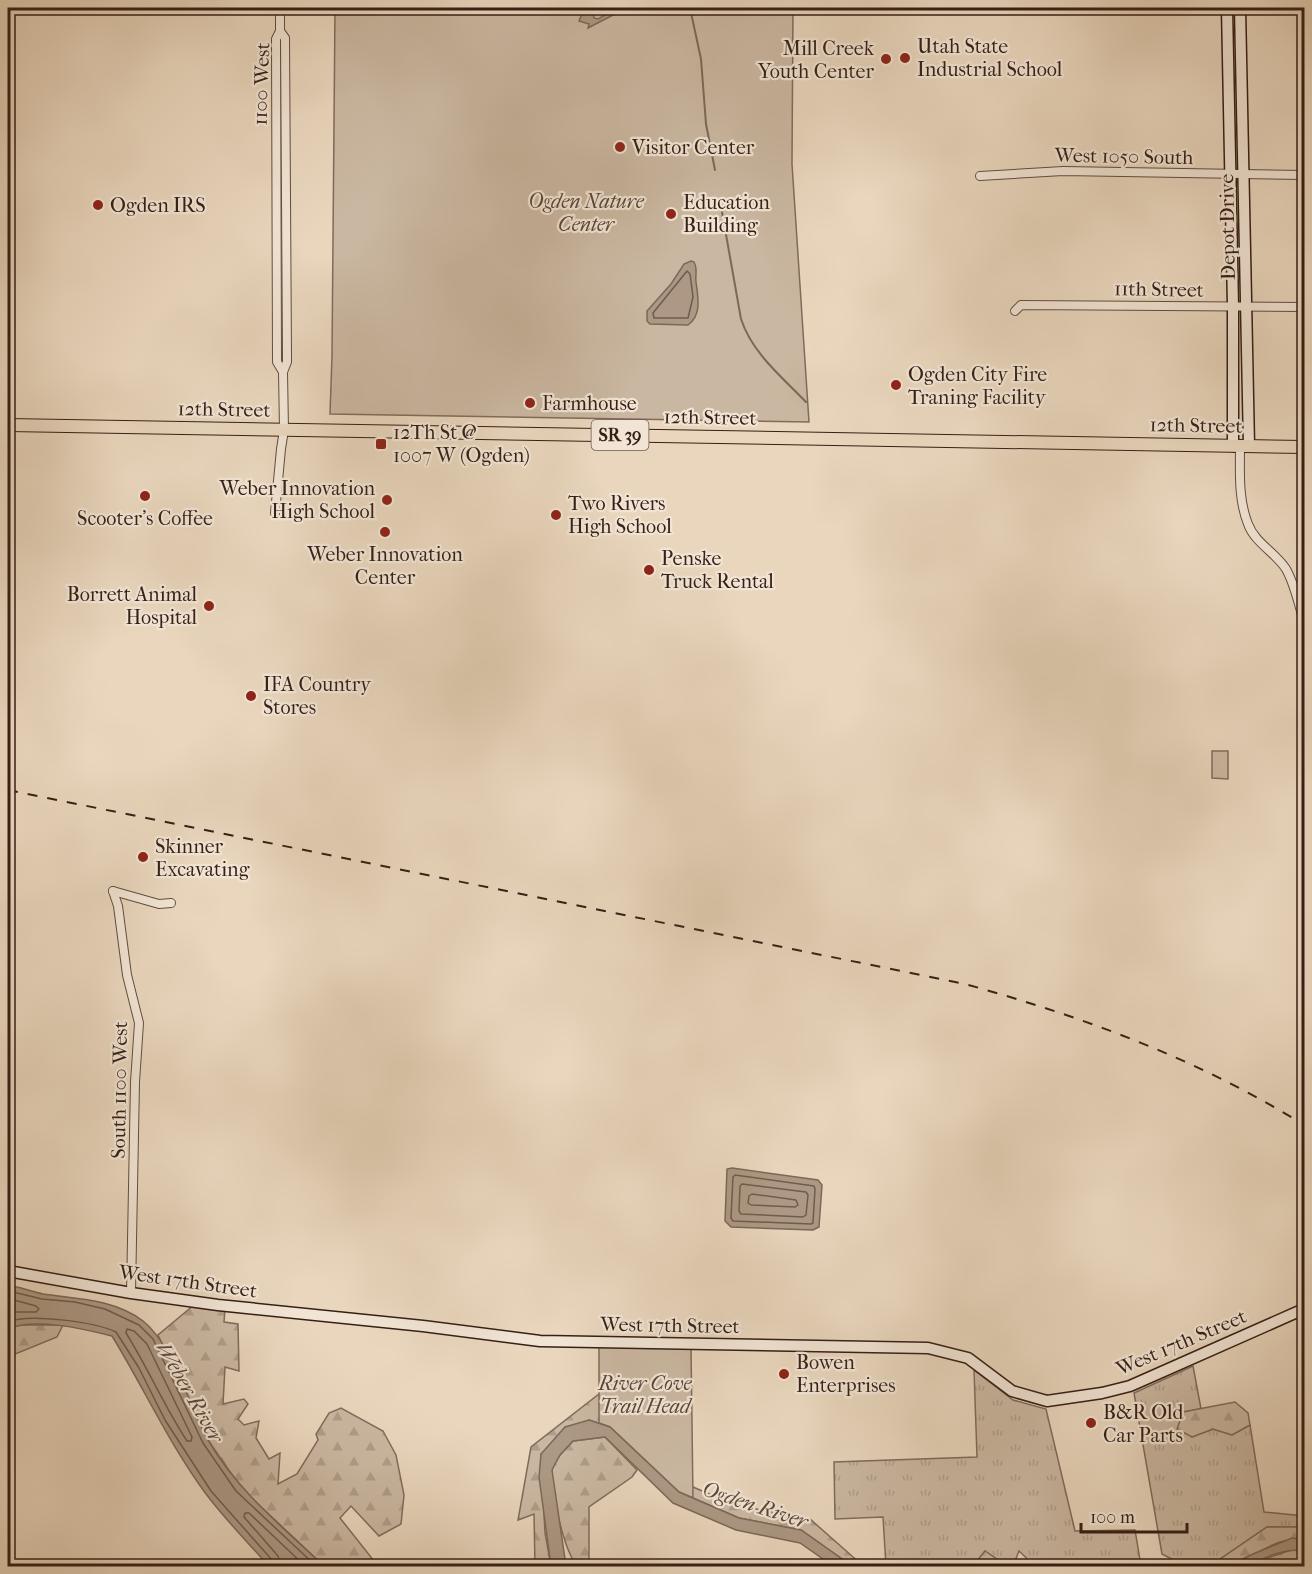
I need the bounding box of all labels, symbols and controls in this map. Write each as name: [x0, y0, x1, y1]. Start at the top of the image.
place label: Utah State Industrial School: [917, 35, 1063, 81]
place label: Mill Creek Youth Center: [757, 37, 875, 83]
street label: 1100 West: [249, 42, 274, 126]
marker: Utah State Industrial School: [898, 51, 912, 65]
marker: Mill Creek Youth Center: [879, 52, 893, 66]
place label: Visitor Center: [631, 136, 755, 159]
marker: Visitor Center: [613, 140, 627, 154]
street label: West 1050 South: [1053, 144, 1194, 169]
street label: Depot Drive: [1215, 174, 1240, 280]
park label: Ogden Nature Center: [528, 190, 645, 236]
place label: Education Building: [683, 191, 770, 237]
place label: Ogden IRS: [110, 194, 206, 217]
marker: Ogden IRS: [91, 198, 105, 212]
marker: Education Building: [664, 207, 678, 221]
street label: 11th Street: [1114, 277, 1204, 302]
place label: Ogden City Fire Traning Facility: [908, 363, 1047, 409]
marker: Ogden City Fire Traning Facility: [889, 378, 903, 392]
place label: Farmhouse: [542, 392, 637, 415]
marker: Farmhouse: [523, 396, 537, 410]
street label: 12th Street: [177, 397, 271, 422]
street label: 12th Street: [663, 405, 757, 430]
street label: 12th Street: [1149, 413, 1243, 438]
road number: SR 39: [592, 420, 648, 450]
place label: 12Th St @ 1007 W (Ogden): [393, 421, 530, 467]
marker: 12Th St @ 1007 W (Ogden): [374, 437, 388, 451]
place label: Weber Innovation High School: [218, 477, 375, 523]
marker: Scooter's Coffee: [138, 489, 152, 503]
place label: Two Rivers High School: [568, 492, 672, 538]
marker: Weber Innovation High School: [380, 493, 394, 507]
place label: Scooter's Coffee: [77, 507, 213, 530]
marker: Two Rivers High School: [549, 508, 563, 522]
marker: Weber Innovation Center: [378, 525, 392, 539]
place label: Weber Innovation Center: [306, 543, 463, 589]
place label: Penske Truck Rental: [661, 547, 774, 593]
marker: Penske Truck Rental: [642, 563, 656, 577]
place label: Borrett Animal Hospital: [67, 583, 197, 629]
marker: Borrett Animal Hospital: [202, 599, 216, 613]
place label: IFA Country Stores: [263, 673, 372, 719]
marker: IFA Country Stores: [244, 689, 258, 703]
place label: Skinner Excavating: [155, 835, 250, 881]
marker: Skinner Excavating: [136, 850, 150, 864]
street label: South 1100 West: [107, 1021, 132, 1159]
street label: West 17th Street: [116, 1260, 258, 1303]
street label: West 17th Street: [1112, 1305, 1250, 1381]
street label: West 17th Street: [599, 1313, 740, 1338]
water label: Weber River: [152, 1337, 229, 1448]
place label: Bowen Enterprises: [796, 1351, 896, 1397]
marker: Bowen Enterprises: [777, 1367, 791, 1381]
park label: River Cove Trail Head: [596, 1372, 693, 1418]
place label: B&R Old Car Parts: [1103, 1401, 1184, 1447]
marker: B&R Old Car Parts: [1084, 1416, 1098, 1430]
water label: Ogden River: [699, 1477, 812, 1534]
scale bar: [1081, 1496, 1188, 1534]
text: 100 m: [1090, 1507, 1135, 1528]

